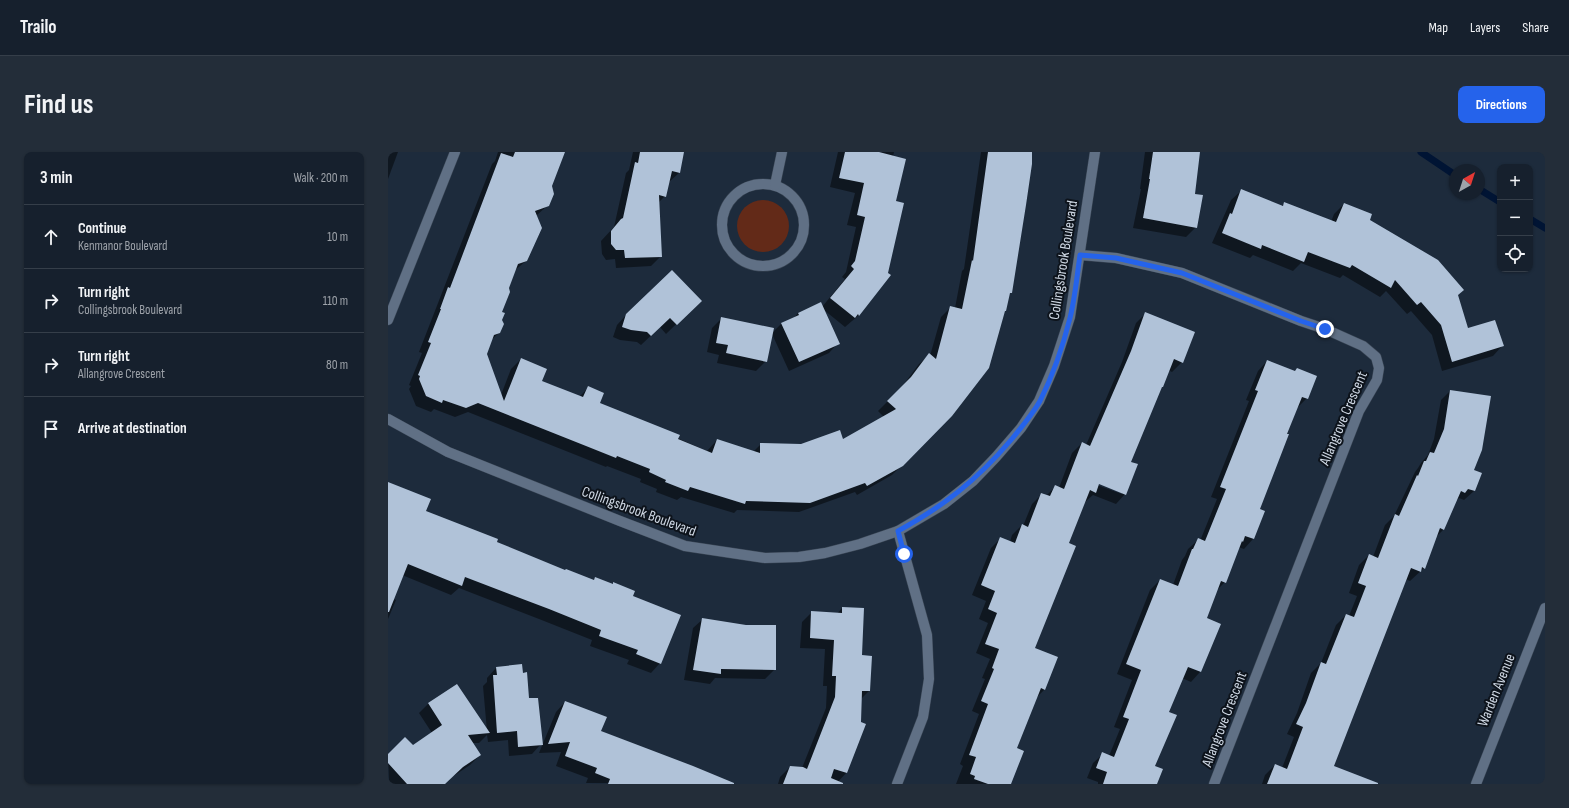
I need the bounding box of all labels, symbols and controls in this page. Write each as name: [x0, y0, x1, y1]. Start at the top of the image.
text: Trailo: [20, 16, 57, 39]
text: Map: [1428, 19, 1448, 36]
text: Layers: [1470, 19, 1500, 36]
text: Share: [1522, 19, 1549, 36]
button: Directions: [1458, 86, 1545, 123]
text: Find us: [24, 88, 93, 121]
north arrow: [1449, 164, 1485, 200]
map controls: [1497, 164, 1533, 272]
button: +: [1497, 164, 1533, 200]
text: 3 min: [40, 168, 73, 188]
text: Walk · 200 m: [293, 170, 348, 186]
street label: Collingsbrook Boulevard: [1045, 199, 1082, 321]
button: −: [1497, 200, 1533, 236]
text: Continue: [78, 219, 127, 238]
icon: ahead: [40, 226, 62, 248]
text: 10 m: [327, 229, 348, 245]
button: locate: [1497, 236, 1533, 272]
text: Kenmanor Boulevard: [78, 238, 168, 254]
text: Turn right: [78, 283, 130, 302]
icon: right: [40, 290, 62, 312]
text: 110 m: [323, 293, 348, 309]
text: Collingsbrook Boulevard: [78, 302, 182, 318]
route end: [1316, 320, 1334, 338]
text: Turn right: [78, 347, 130, 366]
icon: right: [40, 354, 62, 376]
text: 80 m: [326, 357, 348, 373]
text: Allangrove Crescent: [78, 366, 165, 382]
street label: Allangrove Crescent: [1315, 368, 1372, 469]
icon: arrive: [40, 418, 62, 440]
text: Arrive at destination: [78, 419, 187, 438]
street label: Collingsbrook Boulevard: [579, 482, 699, 541]
route start: [895, 545, 913, 563]
street label: Warden Avenue: [1473, 651, 1520, 729]
street label: Allangrove Crescent: [1197, 669, 1251, 770]

